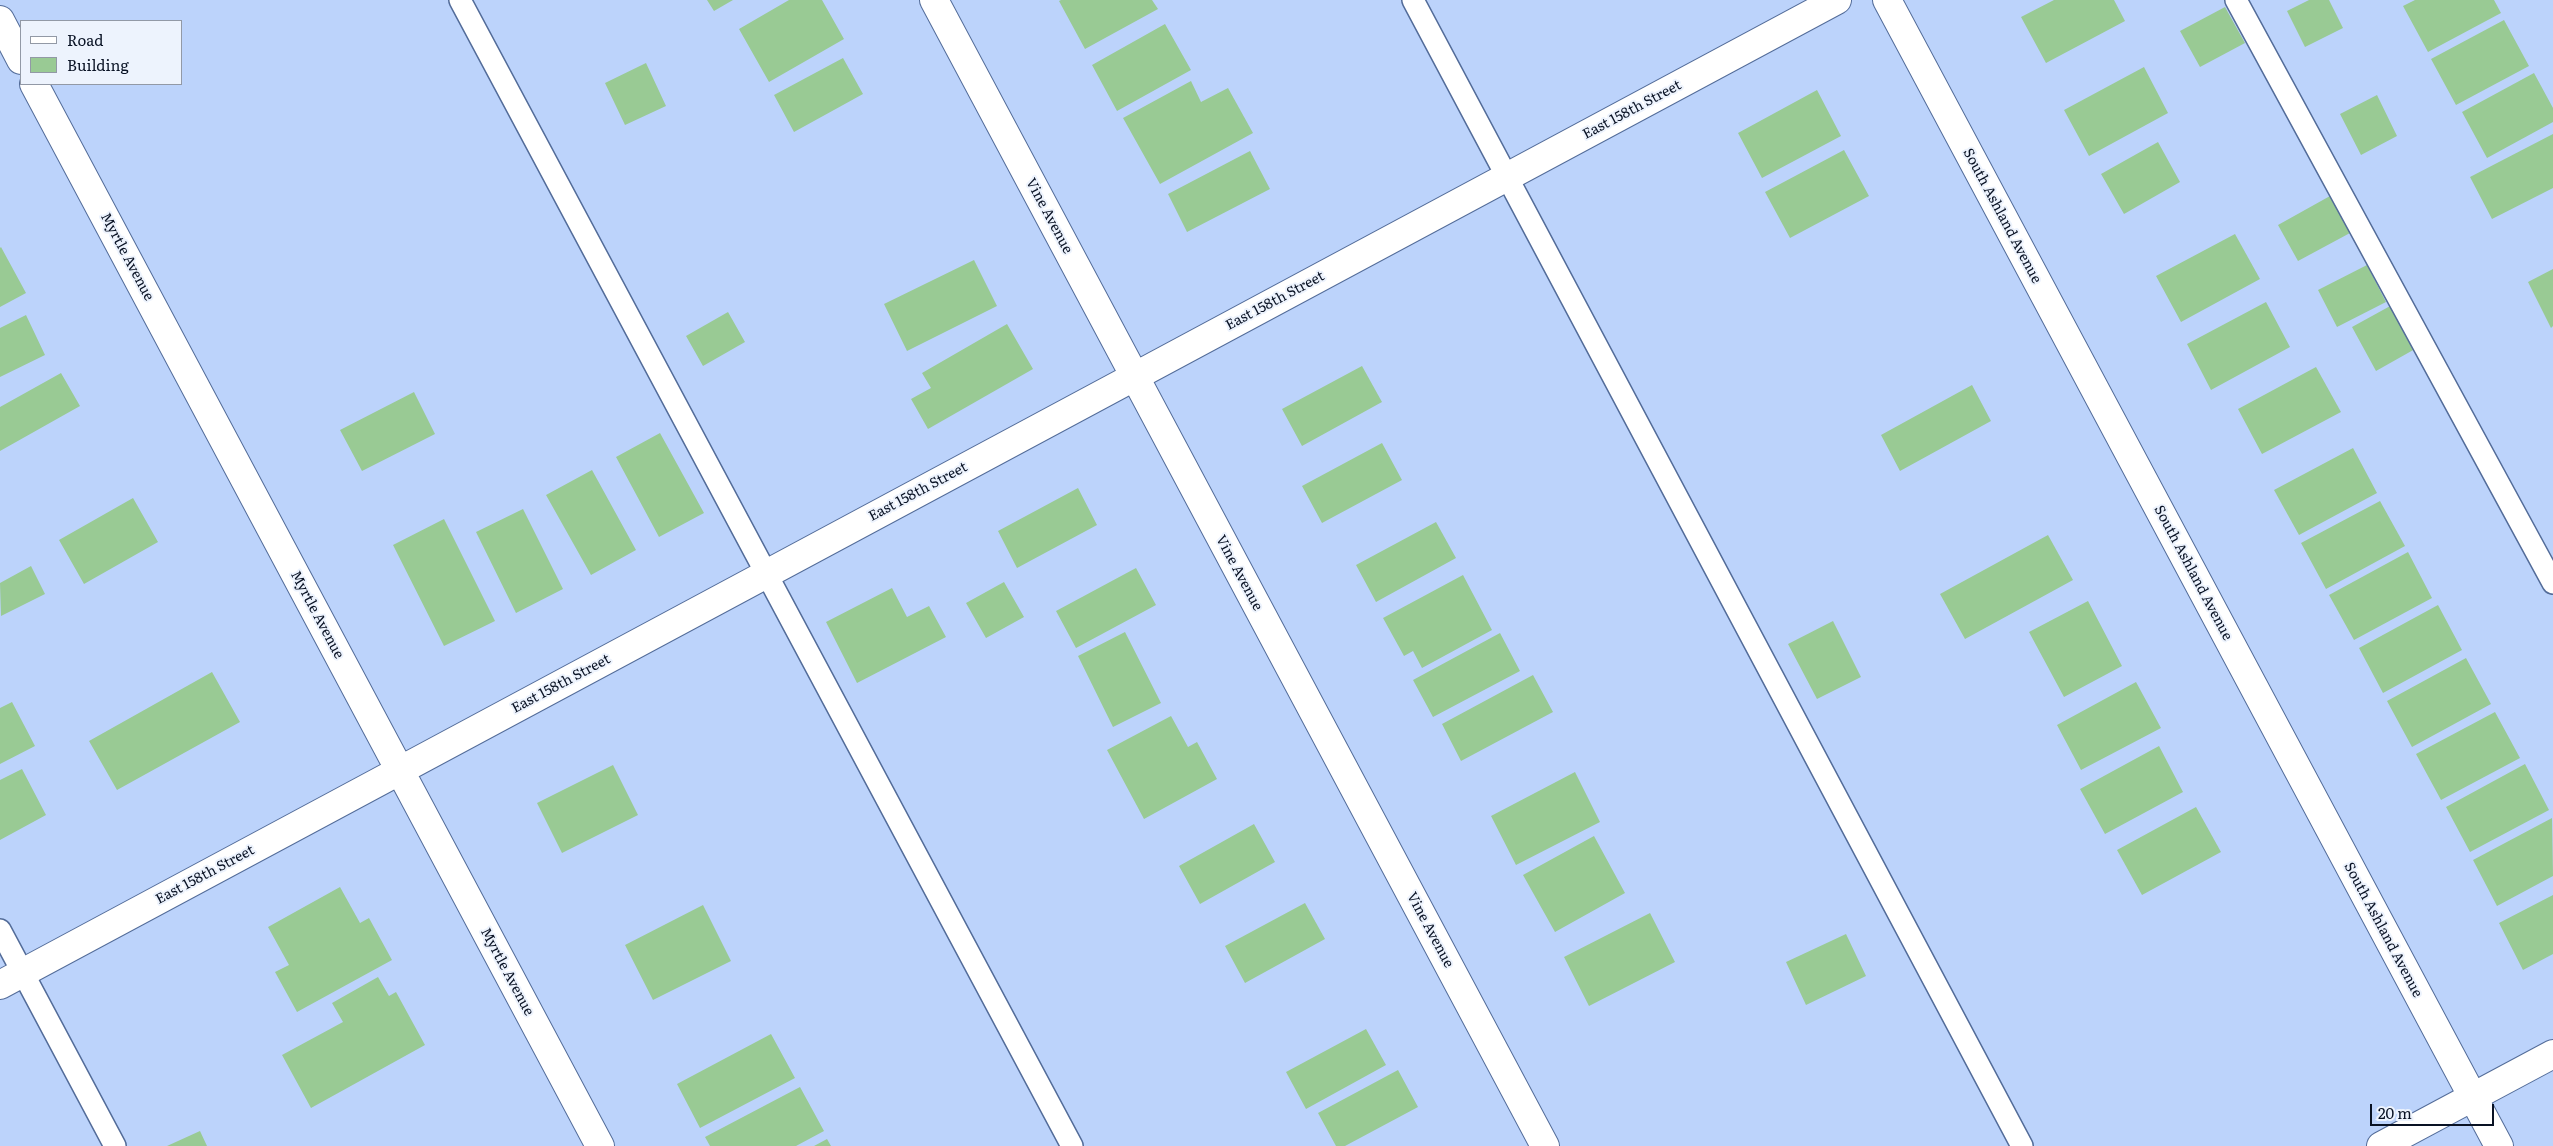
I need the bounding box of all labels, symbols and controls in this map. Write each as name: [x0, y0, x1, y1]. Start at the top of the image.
legend: [20, 20, 182, 85]
text: Road: [67, 28, 103, 51]
text: Building: [67, 53, 129, 76]
street label: East 158th Street: [1580, 77, 1684, 143]
street label: South Ashland Avenue: [1959, 146, 2045, 286]
street label: Vine Avenue: [1022, 175, 1076, 257]
street label: Myrtle Avenue: [97, 210, 157, 304]
street label: East 158th Street: [1223, 268, 1327, 334]
street label: East 158th Street: [866, 459, 970, 525]
street label: South Ashland Avenue: [2150, 503, 2236, 643]
street label: Vine Avenue: [1212, 532, 1266, 614]
street label: Myrtle Avenue: [287, 568, 347, 662]
street label: East 158th Street: [509, 651, 613, 717]
street label: East 158th Street: [153, 842, 257, 908]
street label: South Ashland Avenue: [2340, 860, 2426, 1000]
street label: Vine Avenue: [1403, 889, 1457, 971]
street label: Myrtle Avenue: [477, 925, 537, 1019]
scale bar: [2373, 1094, 2497, 1126]
text: 20 m: [2378, 1101, 2412, 1124]

